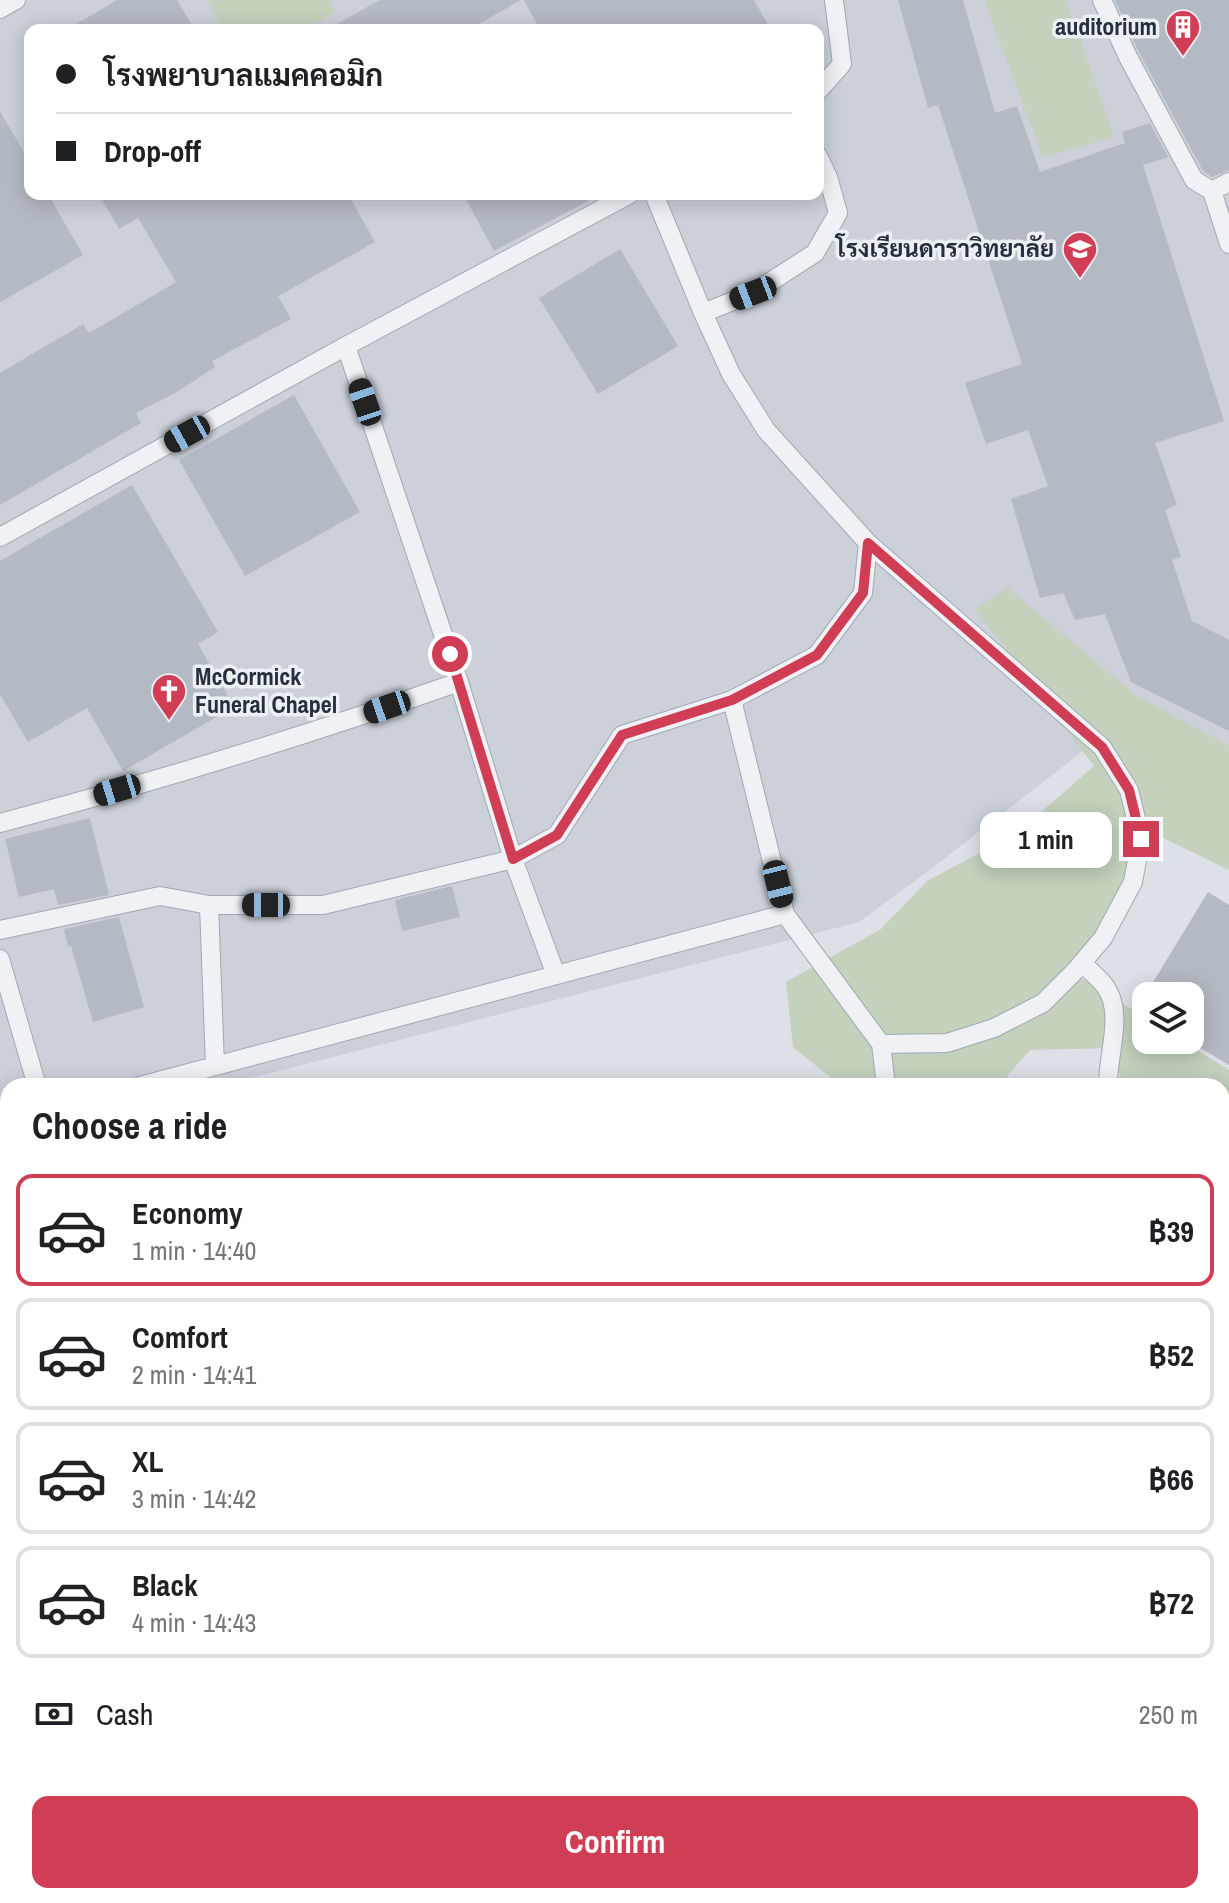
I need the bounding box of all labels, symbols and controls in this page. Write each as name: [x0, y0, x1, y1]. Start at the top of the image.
building icon: auditorium: [1164, 8, 1202, 58]
place label: auditorium: [1055, 10, 1157, 42]
text: โรงพยาบาลแมคคอมิก: [104, 55, 383, 95]
text: Drop-off: [104, 131, 201, 171]
school or university icon: โรงเรียนดาราวิทยาลัย: [1061, 230, 1099, 280]
place label: โรงเรียนดาราวิทยาลัย: [834, 232, 1054, 264]
car: [726, 273, 780, 313]
car: [346, 375, 384, 429]
car: [160, 412, 214, 456]
route start: [432, 636, 468, 672]
place label: McCormick Funeral Chapel: [195, 660, 337, 720]
church icon: McCormick Funeral Chapel: [150, 672, 188, 722]
car: [360, 688, 414, 726]
car: [91, 772, 143, 808]
callout: 1 min: [981, 811, 1113, 867]
route end: [1123, 821, 1159, 857]
text: 1 min: [1018, 822, 1074, 857]
car: [761, 858, 795, 910]
car: [242, 893, 290, 917]
map controls: [1132, 982, 1204, 1054]
button: layers: [1132, 982, 1204, 1054]
text: Choose a ride: [32, 1102, 227, 1150]
text: Economy: [132, 1193, 243, 1233]
icon: car: [36, 1194, 108, 1266]
text: ฿39: [1149, 1211, 1194, 1251]
text: 1 min · 14:40: [132, 1233, 256, 1268]
text: Comfort: [132, 1317, 228, 1357]
icon: car: [36, 1318, 108, 1390]
text: ฿52: [1149, 1335, 1194, 1375]
text: 2 min · 14:41: [132, 1357, 256, 1392]
text: XL: [132, 1441, 163, 1481]
icon: car: [36, 1442, 108, 1514]
text: ฿66: [1149, 1459, 1194, 1499]
text: 3 min · 14:42: [132, 1481, 256, 1516]
text: Black: [132, 1565, 198, 1605]
icon: car: [36, 1566, 108, 1638]
text: ฿72: [1149, 1583, 1194, 1623]
text: 4 min · 14:43: [132, 1605, 256, 1640]
icon: cash: [32, 1692, 76, 1736]
text: Cash: [96, 1694, 153, 1734]
text: 250 m: [1139, 1697, 1198, 1732]
button: Confirm: [32, 1796, 1198, 1888]

